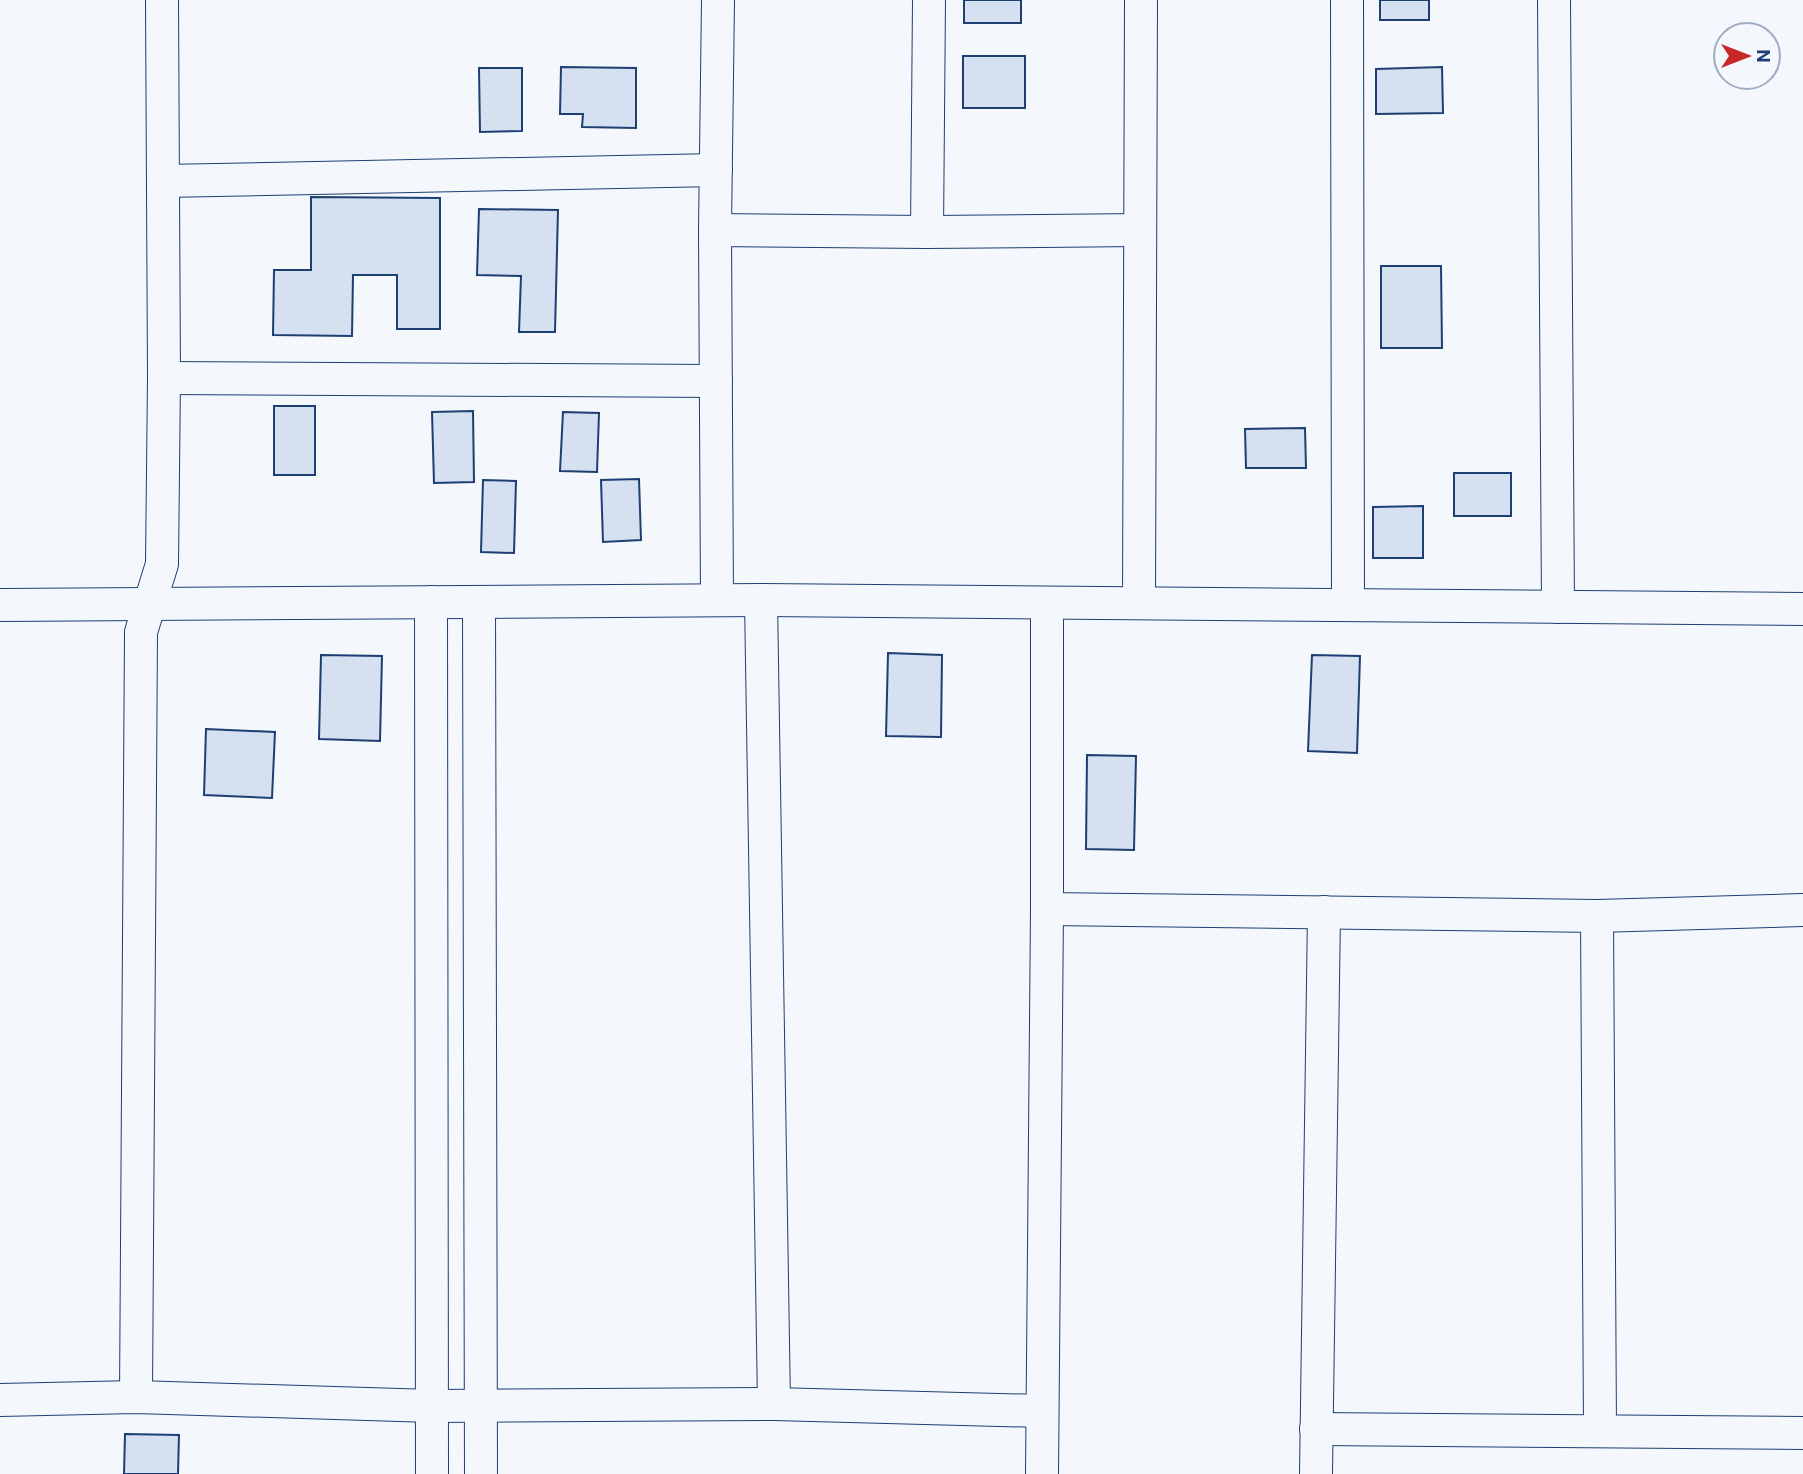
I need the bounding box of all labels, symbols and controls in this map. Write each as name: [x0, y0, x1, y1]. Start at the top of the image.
north arrow: [1712, 21, 1782, 91]
text: N: [1752, 49, 1775, 63]

